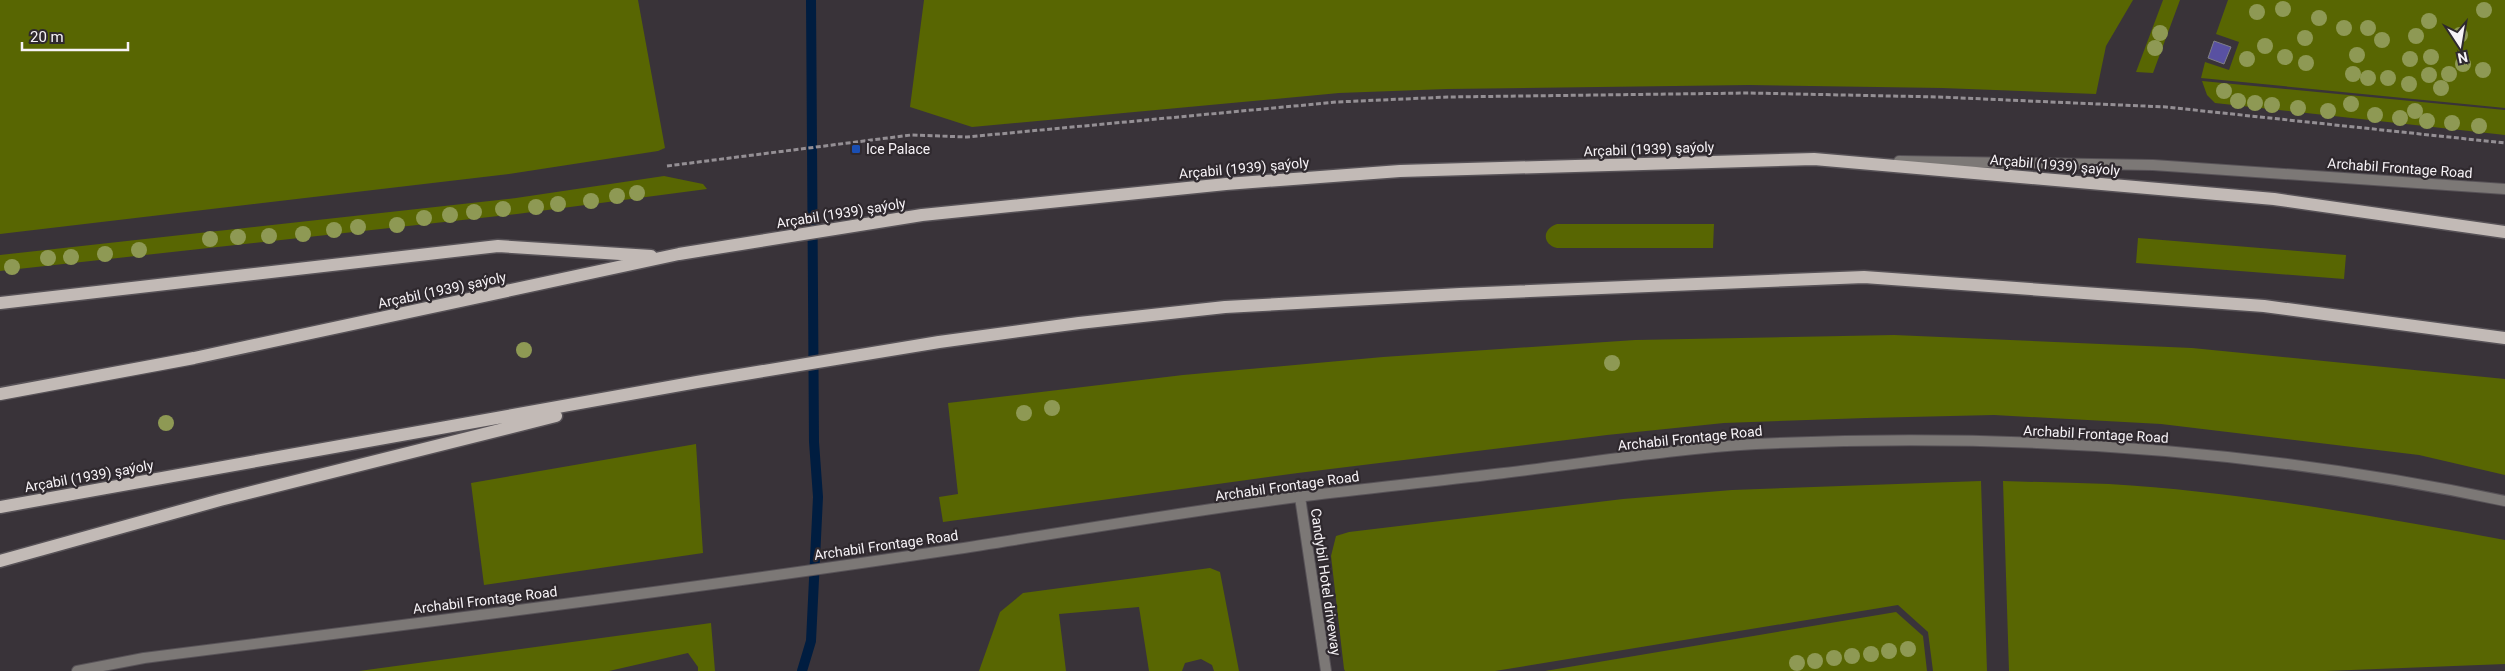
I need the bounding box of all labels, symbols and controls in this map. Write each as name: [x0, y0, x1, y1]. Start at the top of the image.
scale bar: [22, 20, 129, 52]
north arrow: [2435, 20, 2485, 70]
text: 20 m: [30, 28, 64, 46]
text: N: [2456, 49, 2469, 67]
street label: Arçabil (1939) şaýoly: [1583, 139, 1715, 160]
place label: Ice Palace: [866, 141, 930, 157]
marker: Ice Palace: [850, 143, 862, 155]
street label: Arçabil (1939) şaýoly: [1989, 151, 2121, 180]
street label: Arçabil (1939) şaýoly: [1178, 154, 1310, 183]
street label: Archabil Frontage Road: [2327, 155, 2473, 181]
street label: Arçabil (1939) şaýoly: [775, 195, 907, 232]
street label: Arçabil (1939) şaýoly: [376, 269, 508, 312]
street label: Archabil Frontage Road: [1617, 422, 1763, 454]
street label: Archabil Frontage Road: [2023, 422, 2169, 446]
street label: Arçabil (1939) şaýoly: [23, 457, 155, 496]
street label: Archabil Frontage Road: [1214, 468, 1360, 504]
street label: Candybil Hotel driveway: [1308, 507, 1344, 657]
street label: Archabil Frontage Road: [813, 527, 959, 563]
street label: Archabil Frontage Road: [412, 583, 558, 617]

